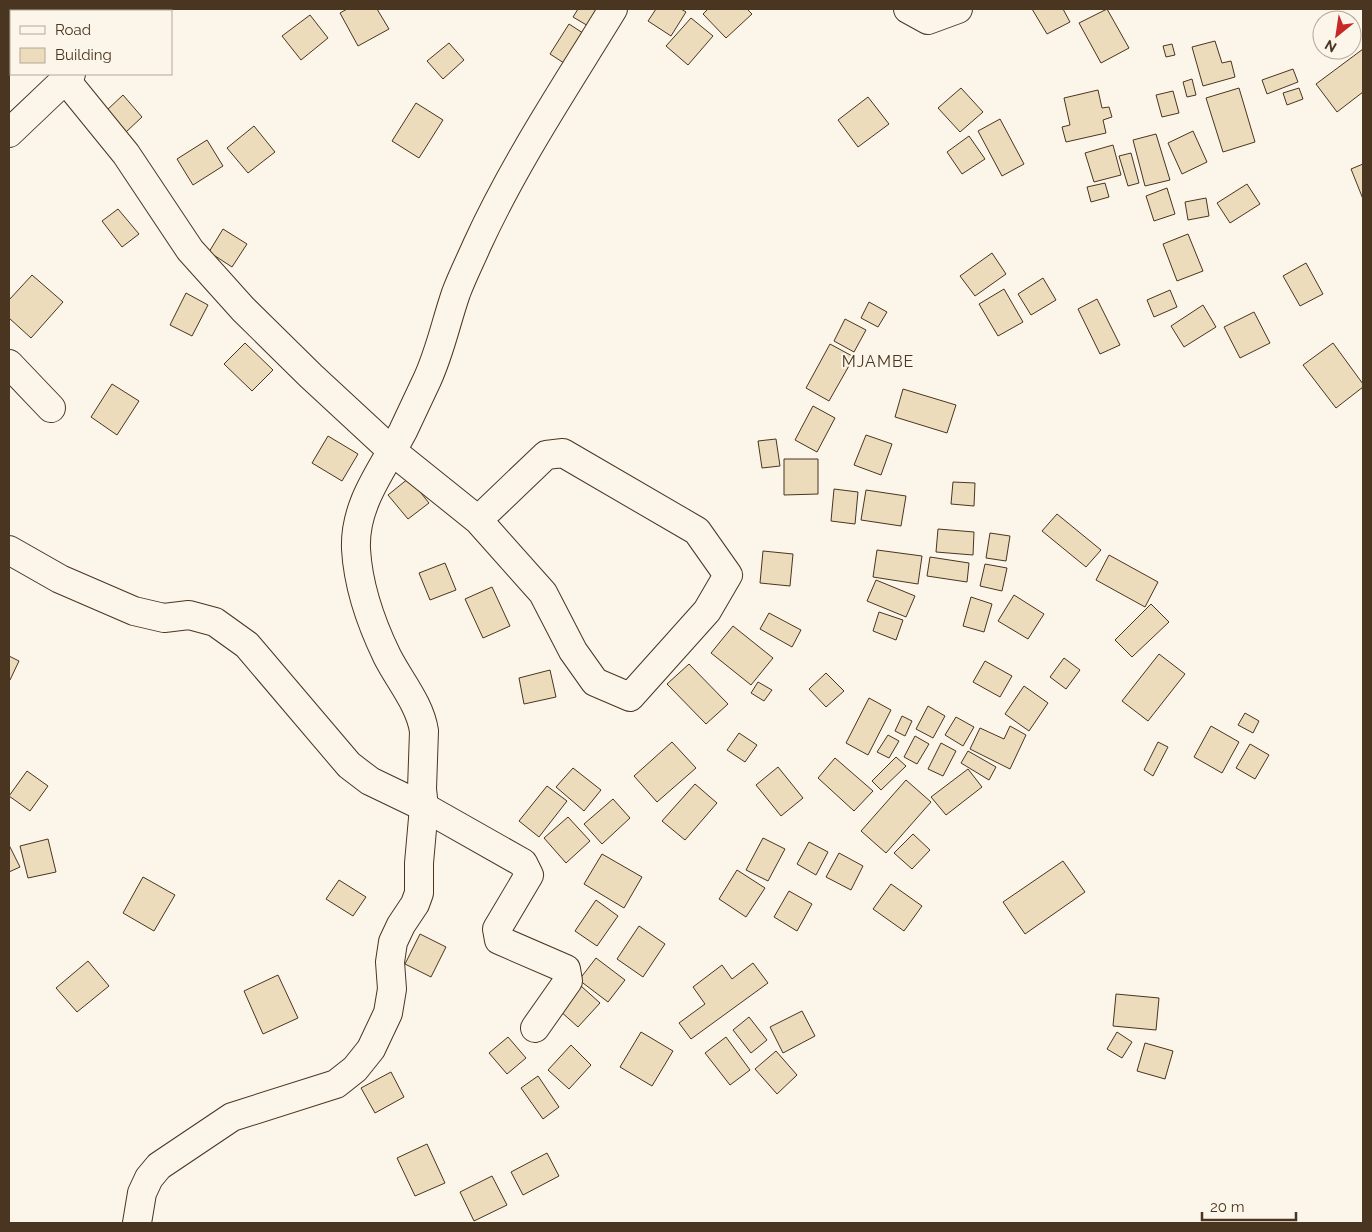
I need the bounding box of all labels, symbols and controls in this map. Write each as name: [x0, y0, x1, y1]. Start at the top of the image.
legend: [10, 10, 172, 75]
north arrow: [1312, 10, 1362, 60]
text: Road: [55, 21, 91, 39]
text: N: [1322, 37, 1339, 56]
text: Building: [55, 46, 112, 64]
district label: MJAMBE: [842, 352, 914, 371]
scale bar: [1202, 1190, 1296, 1222]
text: 20 m: [1210, 1198, 1245, 1216]

